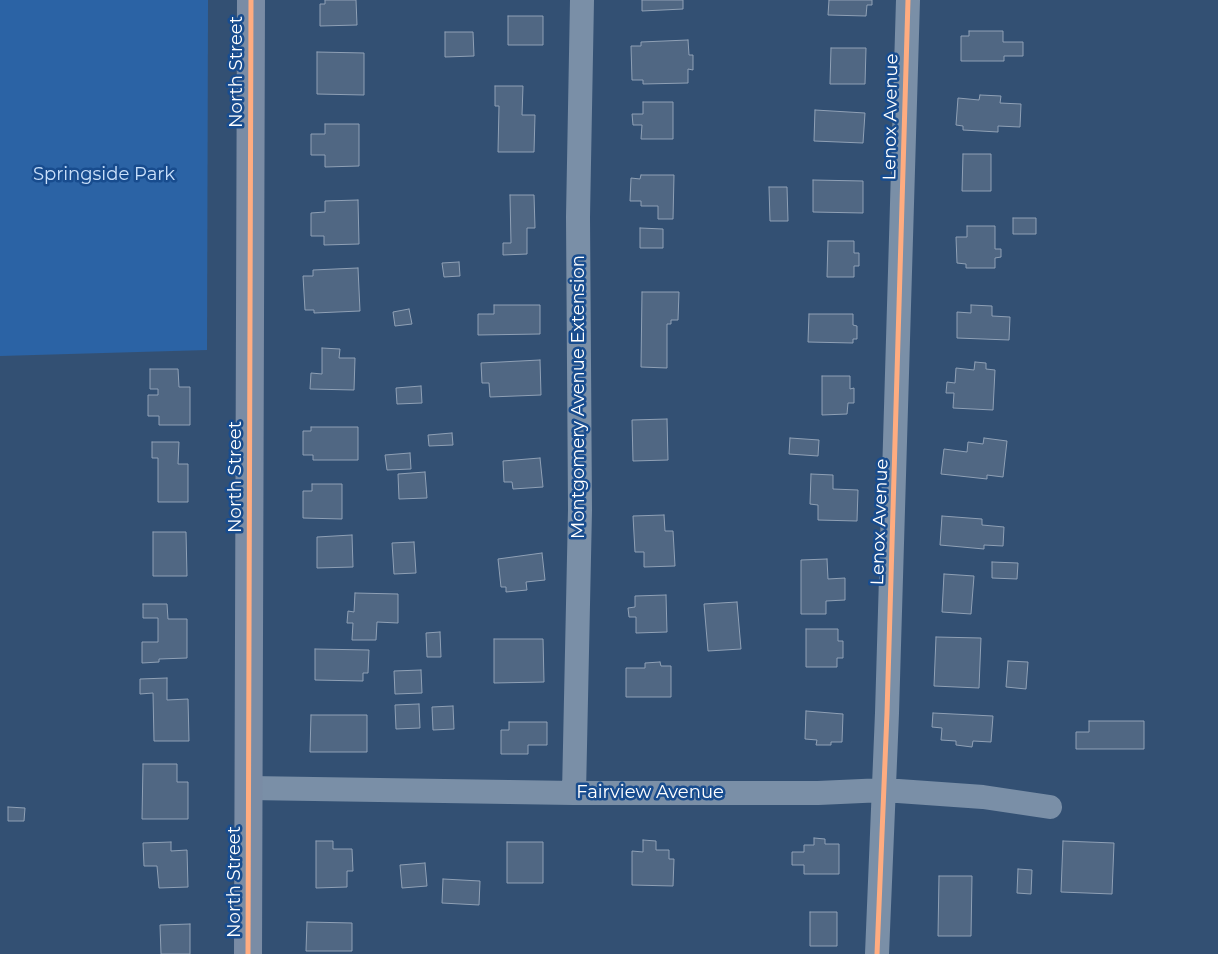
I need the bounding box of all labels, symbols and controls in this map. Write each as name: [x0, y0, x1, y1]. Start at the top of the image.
street label: North Street: [226, 16, 248, 128]
street label: Lenox Avenue: [879, 53, 903, 181]
park label: Springside Park: [33, 164, 175, 186]
street label: Montgomery Avenue Extension: [568, 255, 590, 539]
street label: North Street: [225, 421, 247, 533]
street label: Lenox Avenue: [867, 458, 893, 586]
street label: Fairview Avenue: [576, 782, 724, 804]
street label: North Street: [224, 826, 246, 938]

